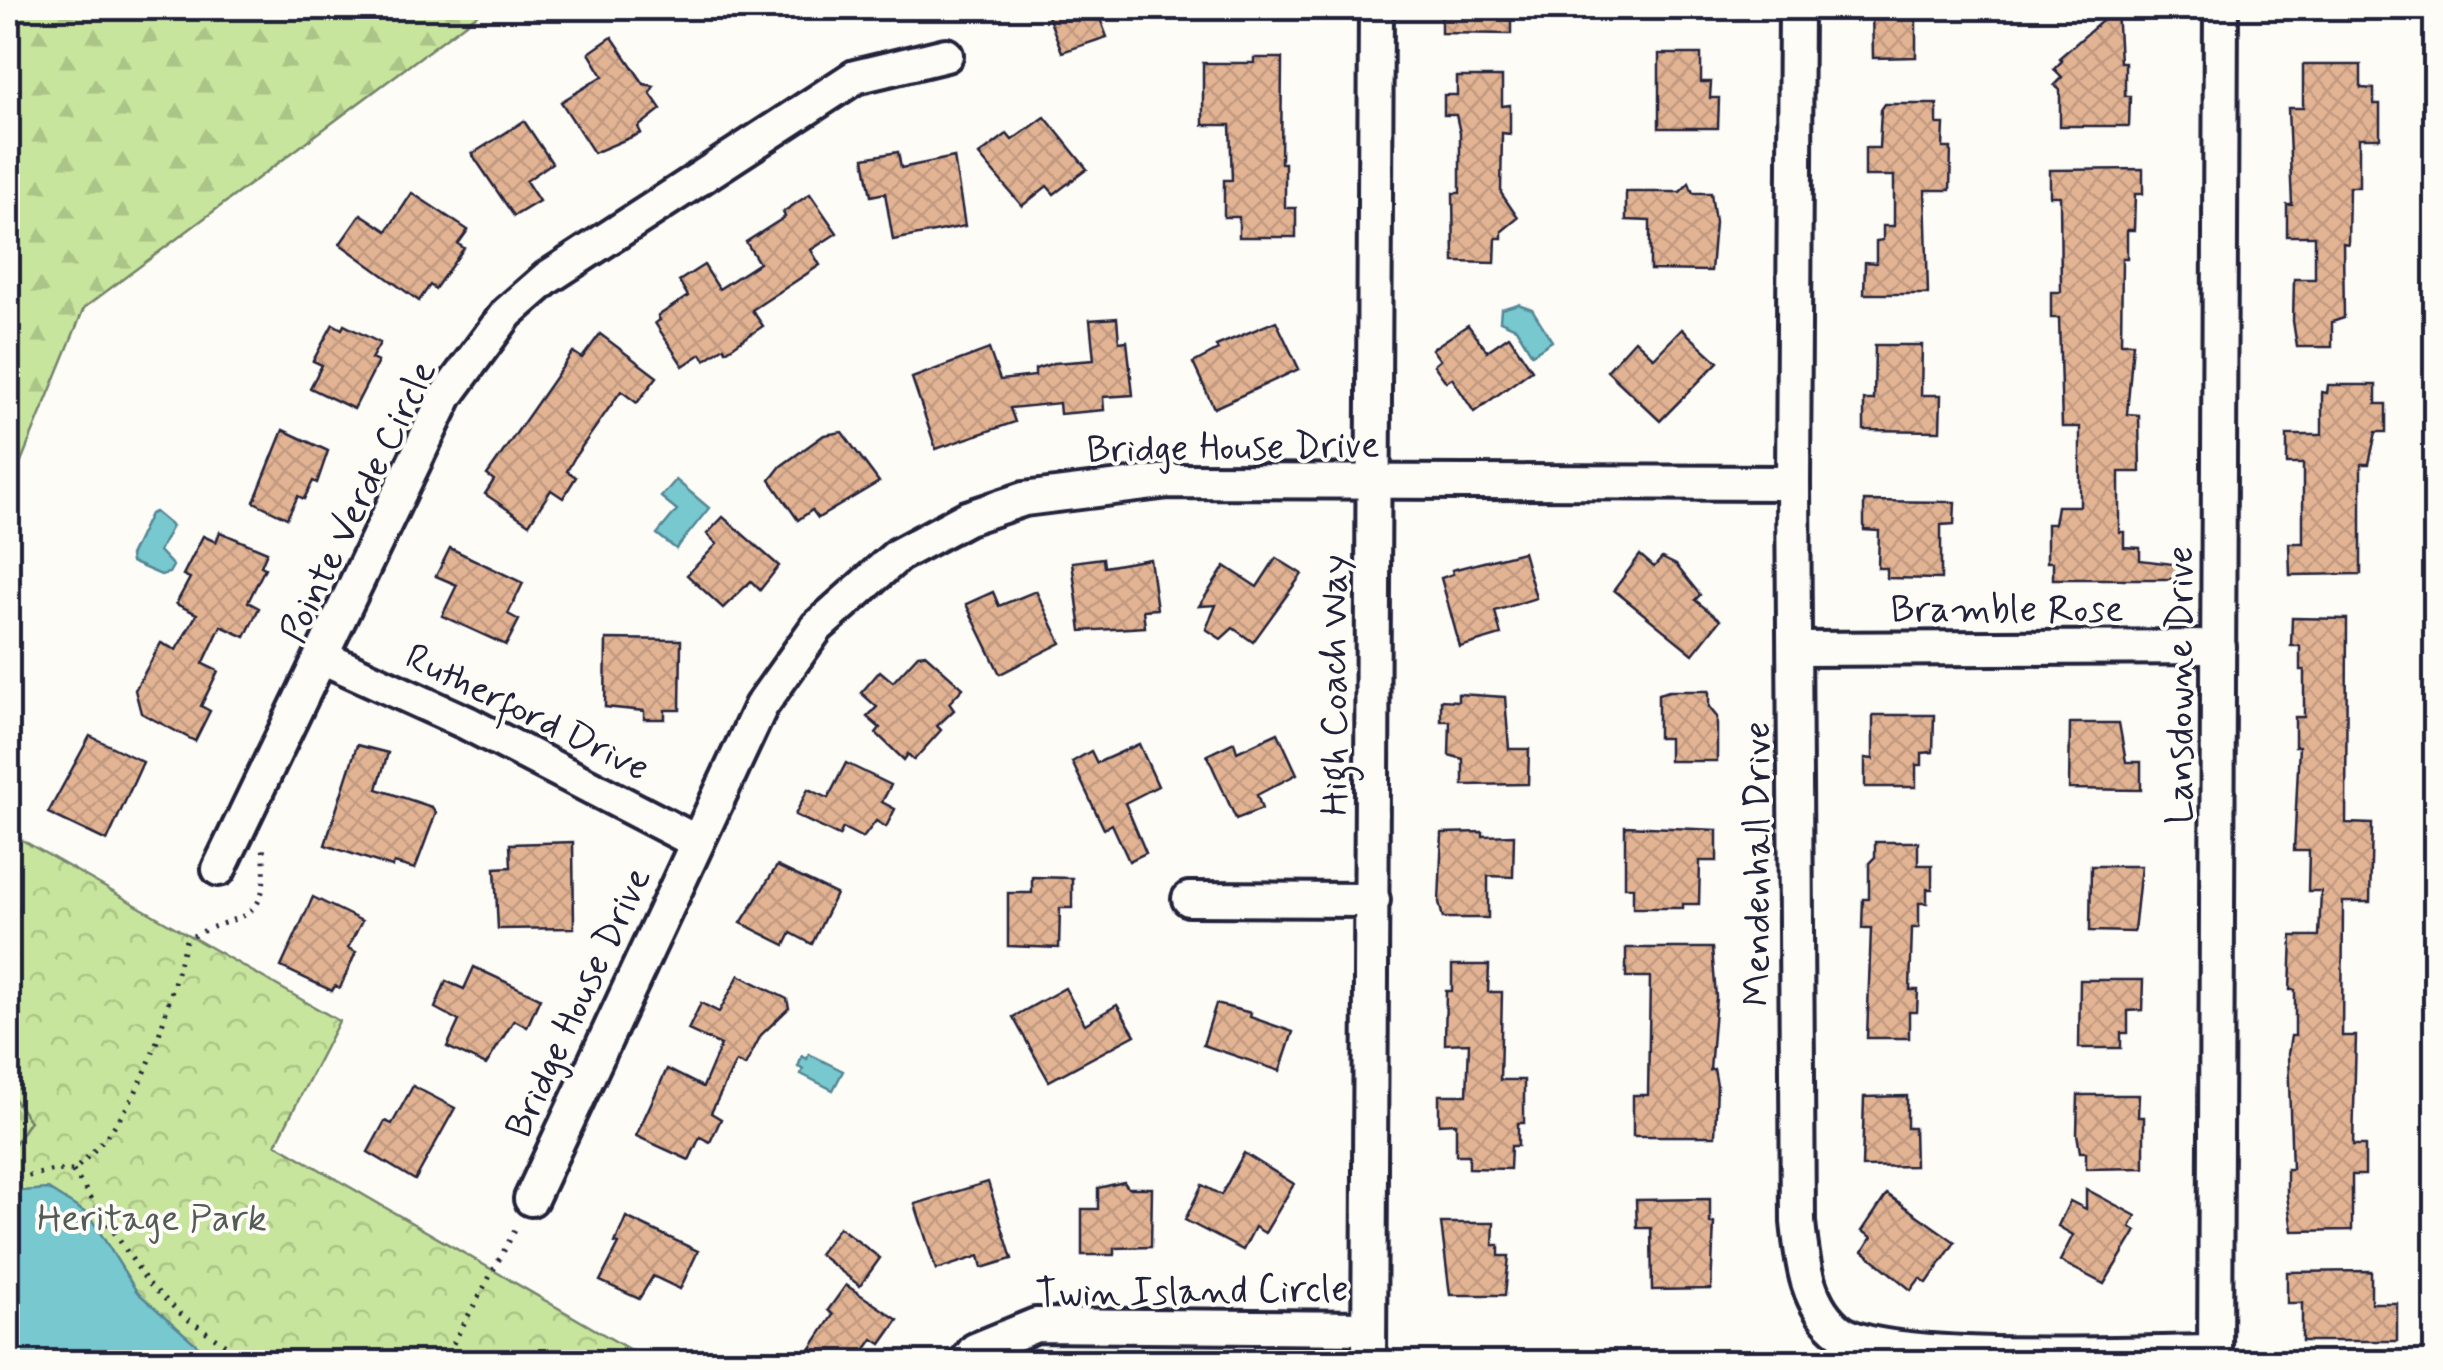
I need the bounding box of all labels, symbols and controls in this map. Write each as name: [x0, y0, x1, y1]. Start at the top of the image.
street label: Pointe Verde Circle: [270, 353, 449, 651]
street label: Bridge House Drive: [1086, 421, 1380, 476]
street label: Lansdowne Drive: [2157, 546, 2206, 824]
street label: High Coach Way: [1311, 554, 1364, 816]
street label: Bramble Rose: [1890, 586, 2124, 635]
street label: Rutherford Drive: [396, 633, 657, 796]
street label: Mendenhall Drive: [1734, 721, 1783, 1007]
street label: Bridge House Drive: [495, 860, 663, 1146]
park label: Heritage Park: [37, 1195, 267, 1244]
street label: Twin Island Circle: [1035, 1265, 1349, 1320]

